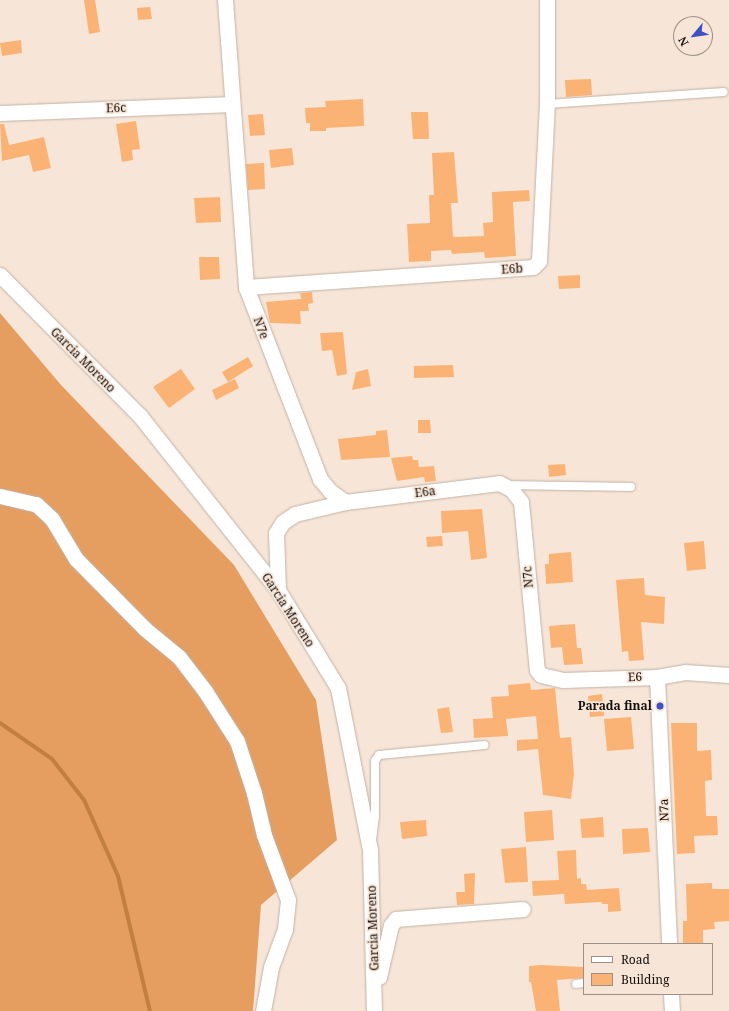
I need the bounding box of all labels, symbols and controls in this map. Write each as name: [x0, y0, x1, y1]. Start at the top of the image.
north arrow: [673, 16, 713, 56]
text: N: [674, 34, 692, 49]
street label: E6c: [106, 100, 126, 116]
street label: E6b: [501, 261, 523, 277]
street label: N7e: [250, 315, 272, 341]
street label: Garcia Moreno: [48, 325, 118, 395]
street label: E6a: [414, 484, 436, 500]
street label: N7c: [520, 566, 536, 588]
street label: Garcia Moreno: [259, 570, 317, 650]
street label: E6: [628, 670, 642, 684]
place label: Parada final: [578, 699, 652, 713]
marker: Parada final: [655, 701, 665, 711]
street label: N7a: [656, 798, 672, 822]
street label: Garcia Moreno: [364, 885, 382, 971]
legend: [583, 943, 713, 995]
text: Road: [621, 951, 650, 968]
text: Building: [621, 971, 669, 988]

